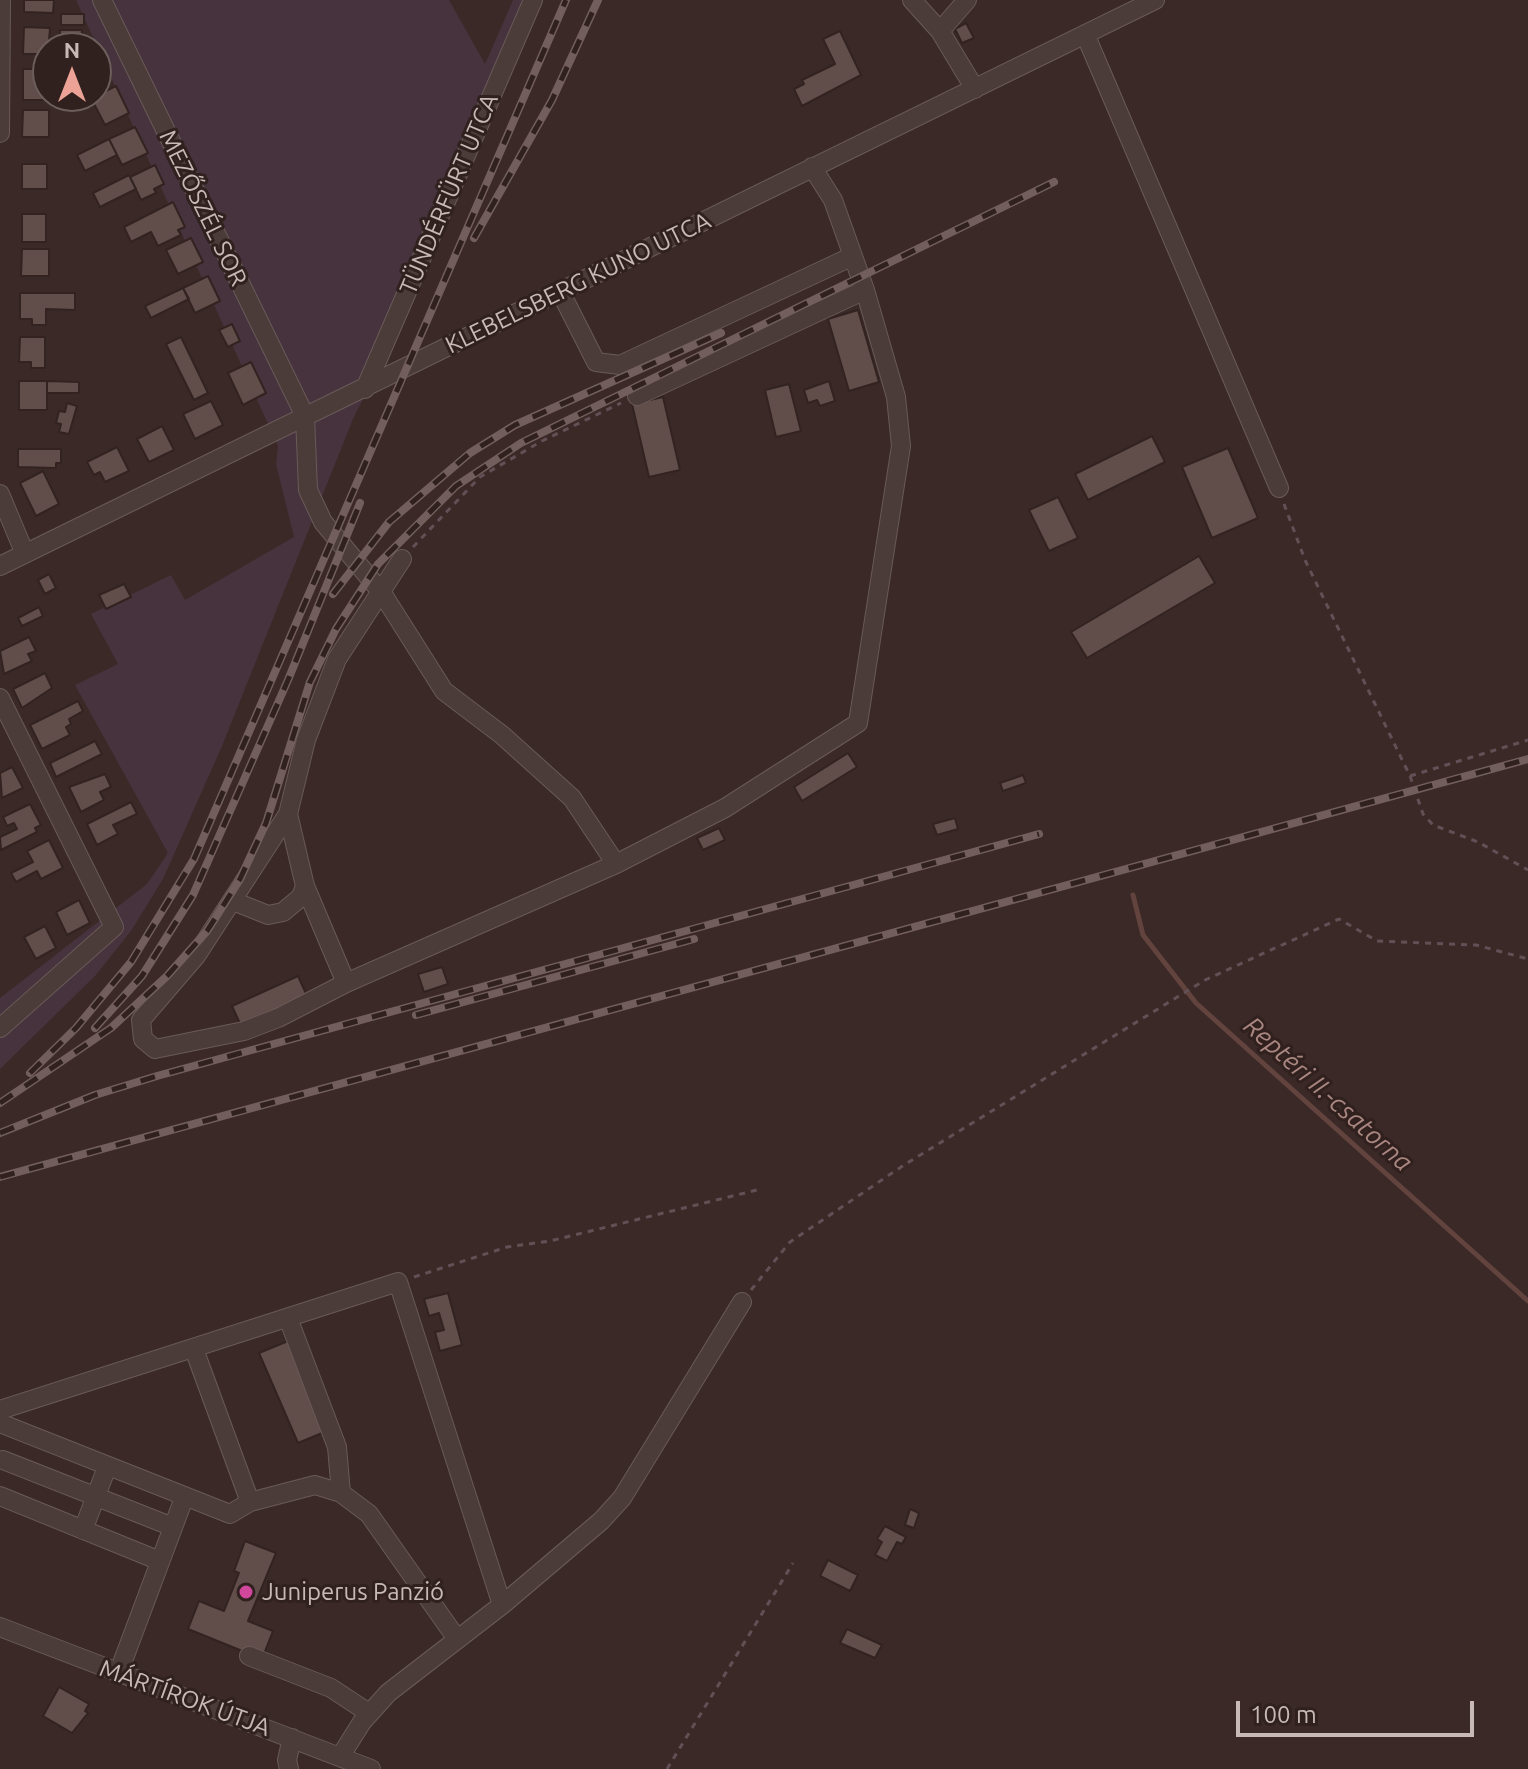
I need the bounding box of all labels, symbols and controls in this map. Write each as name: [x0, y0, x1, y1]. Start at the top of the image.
north arrow: [32, 32, 112, 112]
text: N: [64, 37, 80, 62]
street label: TÜNDÉRFÜRT UTCA: [394, 89, 504, 299]
street label: MEZŐSZÉL SOR: [153, 125, 253, 291]
street label: KLEBELSBERG KUNO UTCA: [441, 206, 715, 360]
water label: Reptéri II.-csatorna: [1237, 1010, 1419, 1178]
place label: Juniperus Panzió: [262, 1578, 444, 1606]
marker: Juniperus Panzió: [237, 1583, 255, 1601]
street label: MÁRTÍROK ÚTJA: [96, 1654, 274, 1742]
scale bar: [1240, 1685, 1478, 1735]
text: 100 m: [1250, 1701, 1317, 1728]

